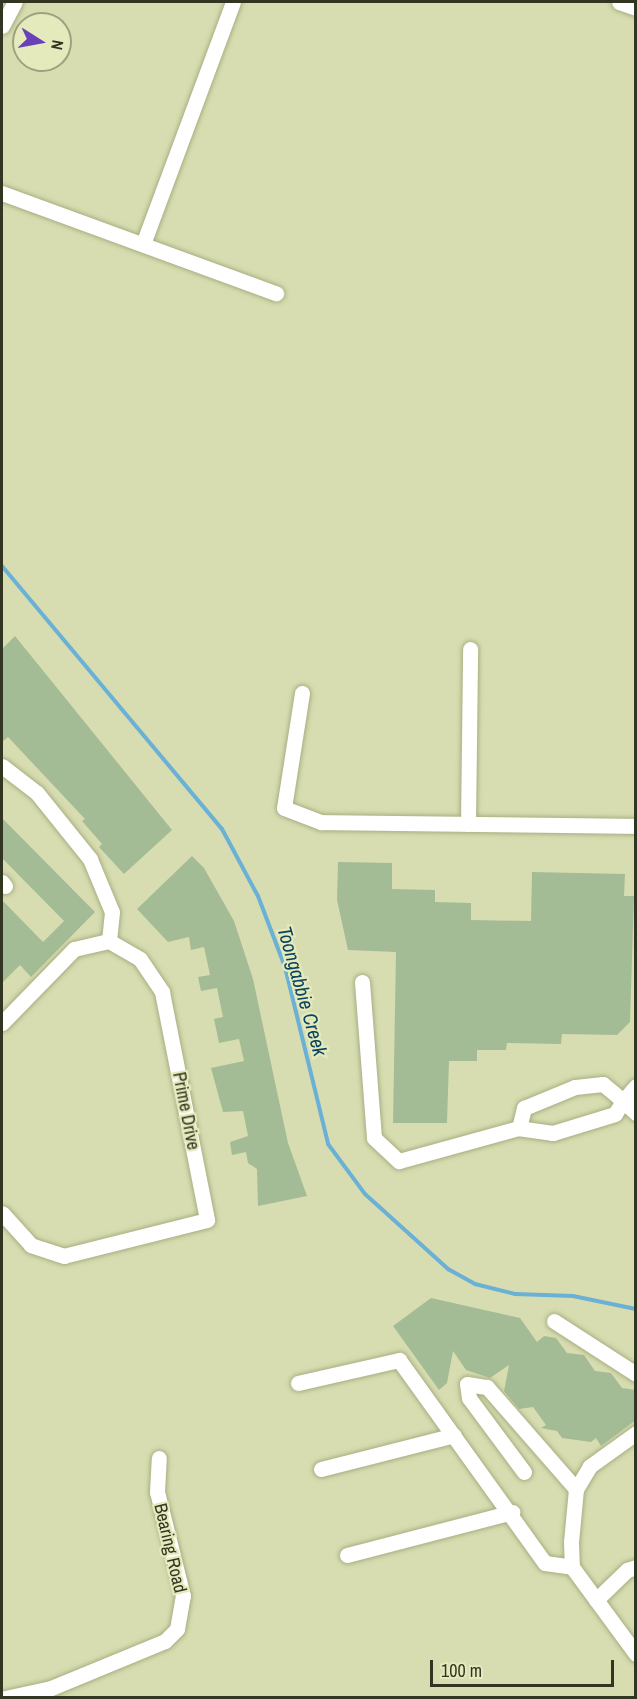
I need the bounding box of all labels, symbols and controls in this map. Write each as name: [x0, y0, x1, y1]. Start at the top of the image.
north arrow: [12, 12, 72, 72]
text: N: [46, 38, 69, 52]
water label: Toongabbie Creek: [273, 923, 333, 1059]
street label: Prime Drive: [168, 1070, 204, 1152]
street label: Bearing Road: [149, 1501, 191, 1595]
scale bar: [433, 1648, 618, 1686]
text: 100 m: [441, 1658, 482, 1683]

